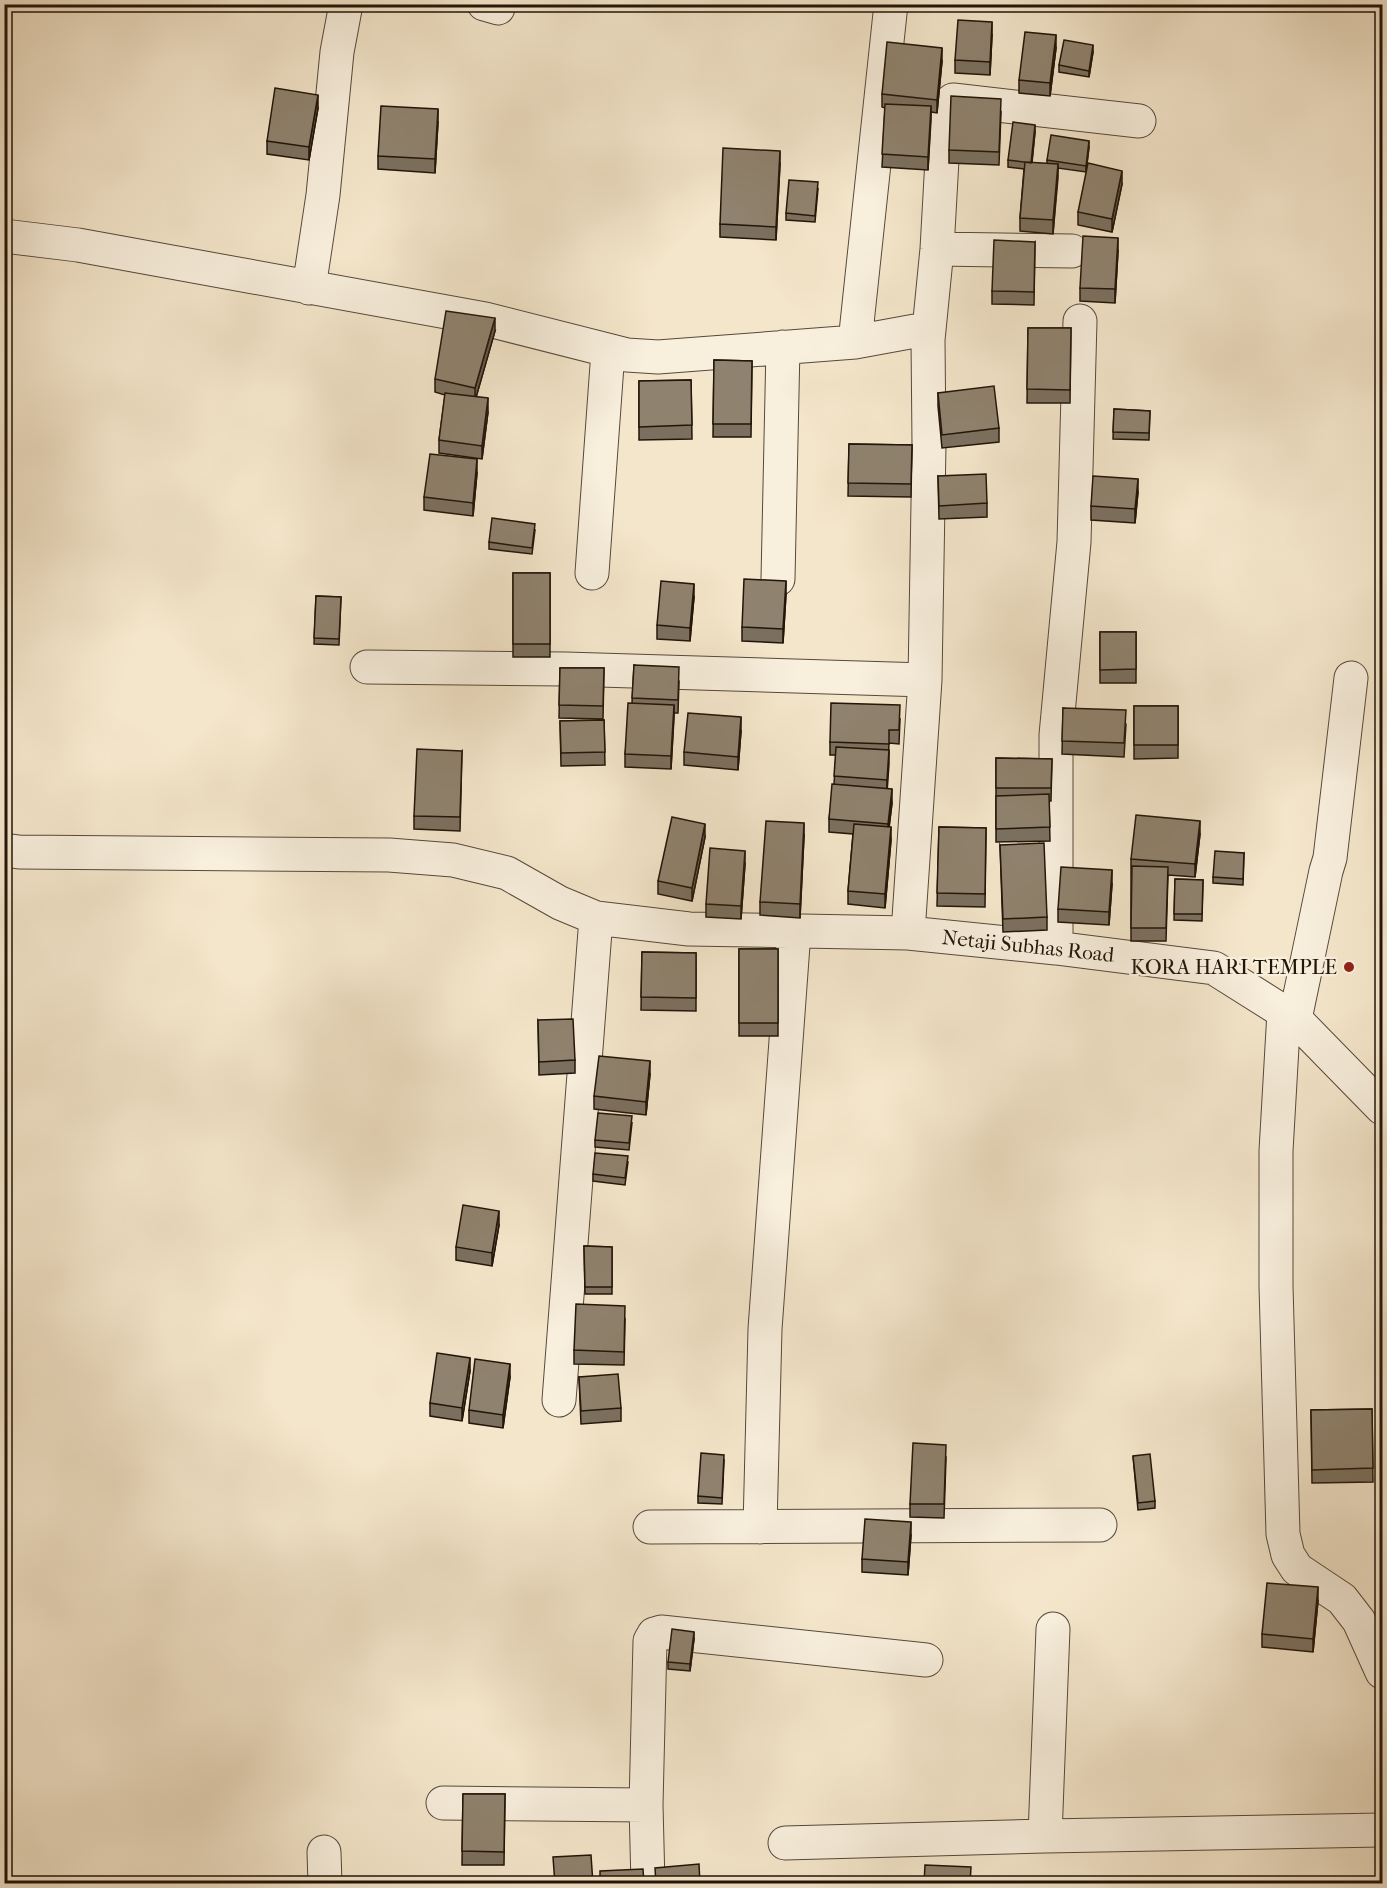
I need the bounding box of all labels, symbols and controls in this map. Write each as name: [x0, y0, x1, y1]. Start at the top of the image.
street label: Netaji Subhas Road: [941, 925, 1116, 967]
place label: KORA HARI TEMPLE: [1131, 955, 1337, 979]
marker: KORA HARI TEMPLE: [1342, 960, 1356, 974]

